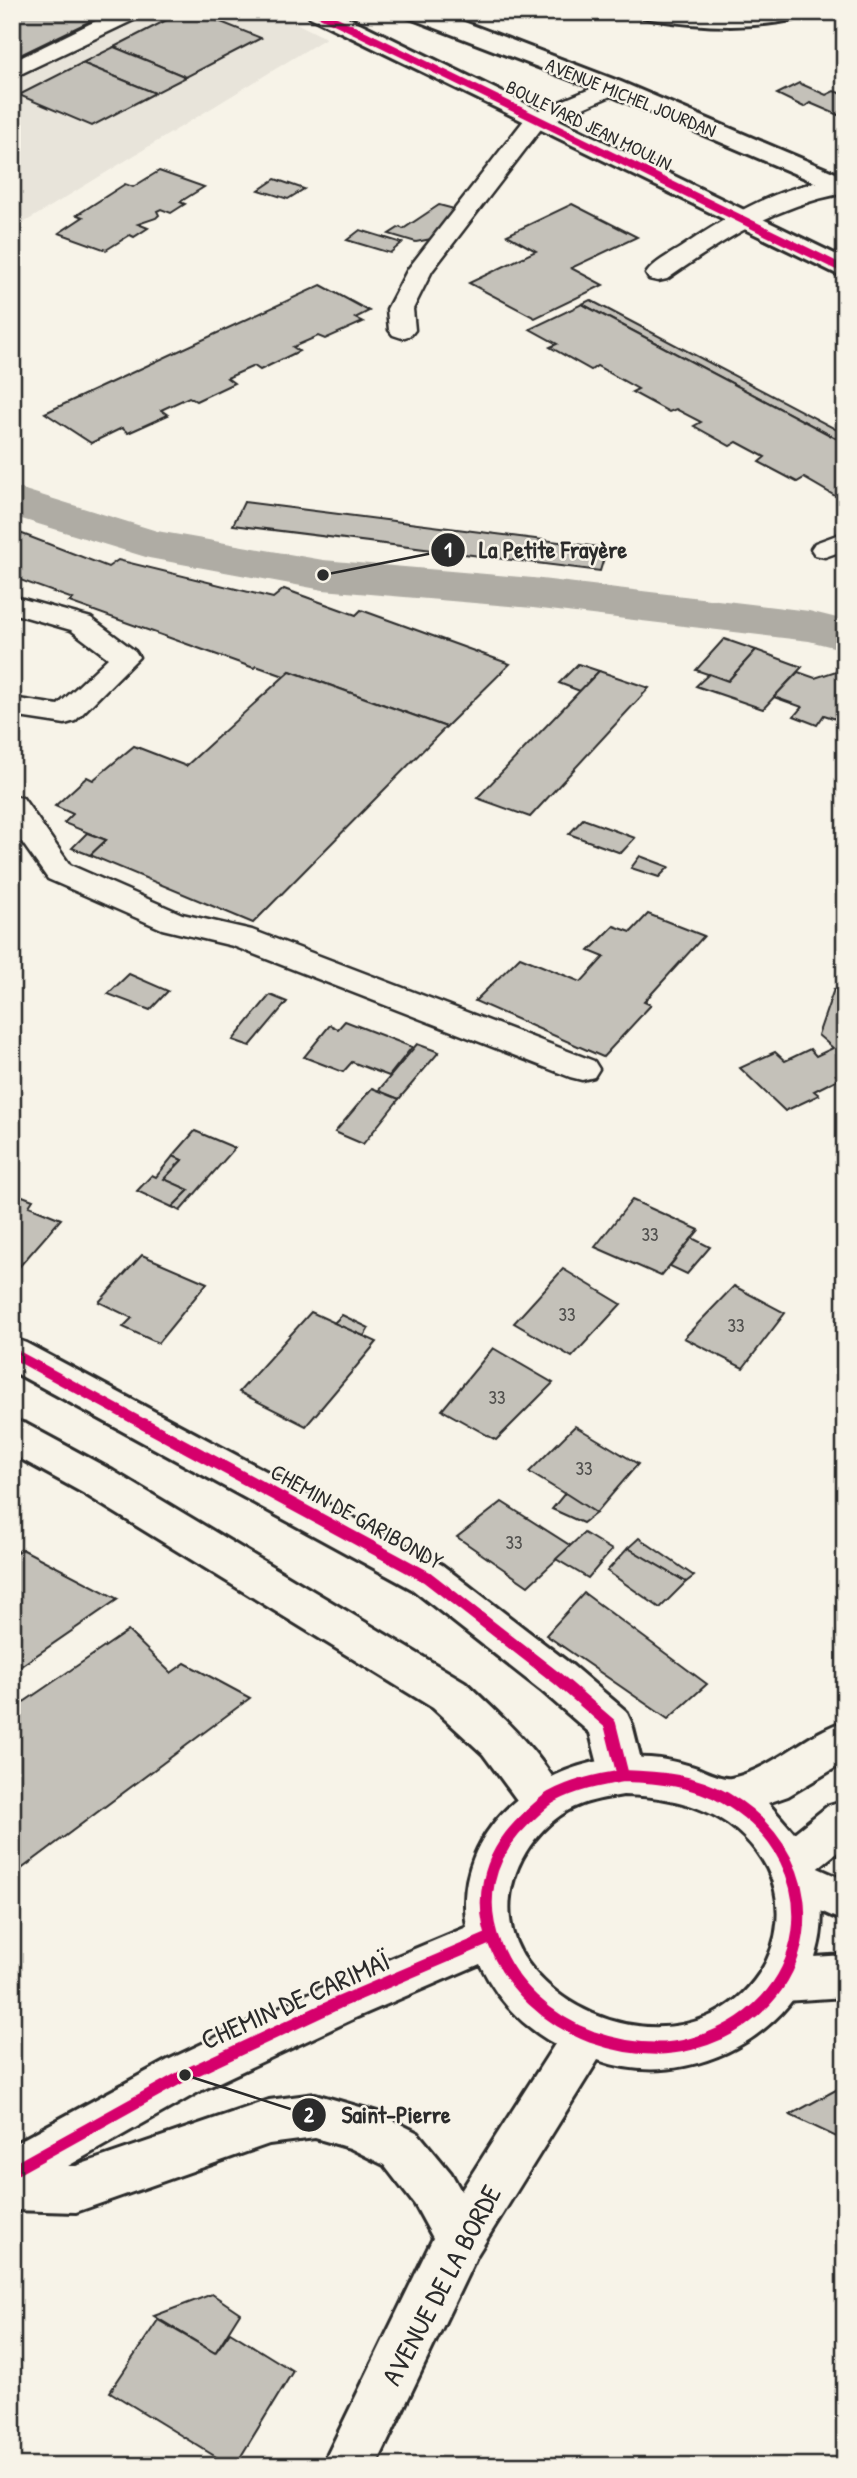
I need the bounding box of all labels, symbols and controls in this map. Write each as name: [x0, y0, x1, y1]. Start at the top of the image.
street label: AVENUE MICHEL JOURDAN: [542, 51, 720, 143]
street label: BOULEVARD JEAN MOULIN: [502, 74, 676, 176]
callout: La Petite Frayère: [430, 528, 641, 573]
text: La Petite Frayère: [479, 533, 627, 566]
text: 1: [444, 535, 452, 564]
house number: 33: [641, 1221, 659, 1247]
house number: 33: [558, 1301, 576, 1327]
house number: 33: [727, 1312, 745, 1338]
house number: 33: [488, 1384, 506, 1410]
house number: 33: [575, 1455, 593, 1481]
street label: CHEMIN DE GARIBONDY: [265, 1456, 449, 1576]
house number: 33: [505, 1529, 523, 1555]
street label: CHEMIN DE CARIMAÏ: [195, 1941, 397, 2059]
callout: Saint-Pierre: [292, 2092, 464, 2137]
text: Saint-Pierre: [341, 2098, 451, 2130]
text: 2: [304, 2100, 314, 2129]
street label: AVENUE DE LA BORDE: [372, 2178, 510, 2392]

